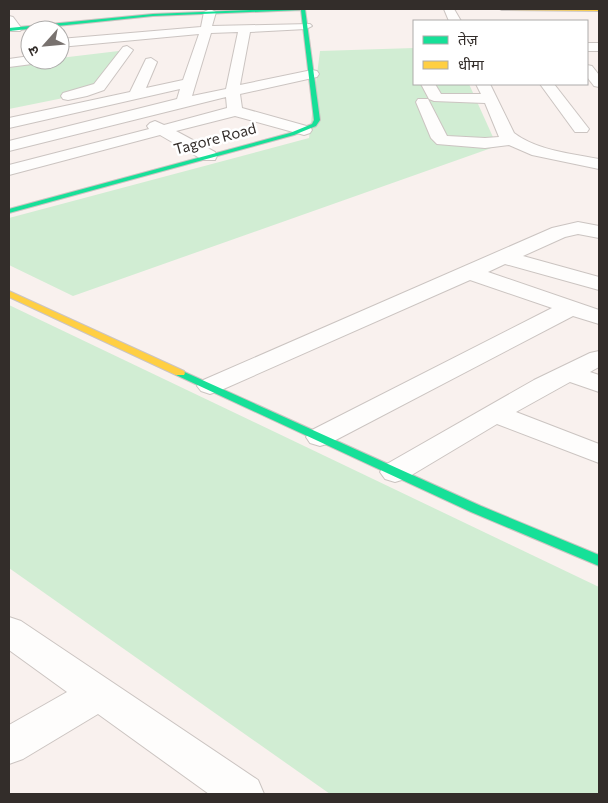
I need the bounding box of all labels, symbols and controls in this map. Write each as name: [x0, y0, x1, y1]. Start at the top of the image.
north arrow: [20, 20, 70, 70]
legend: [413, 20, 588, 85]
text: तेज़: [458, 30, 479, 48]
text: उ: [23, 43, 42, 59]
text: धीमा: [458, 55, 485, 73]
street label: Tagore Road: [172, 118, 258, 158]

